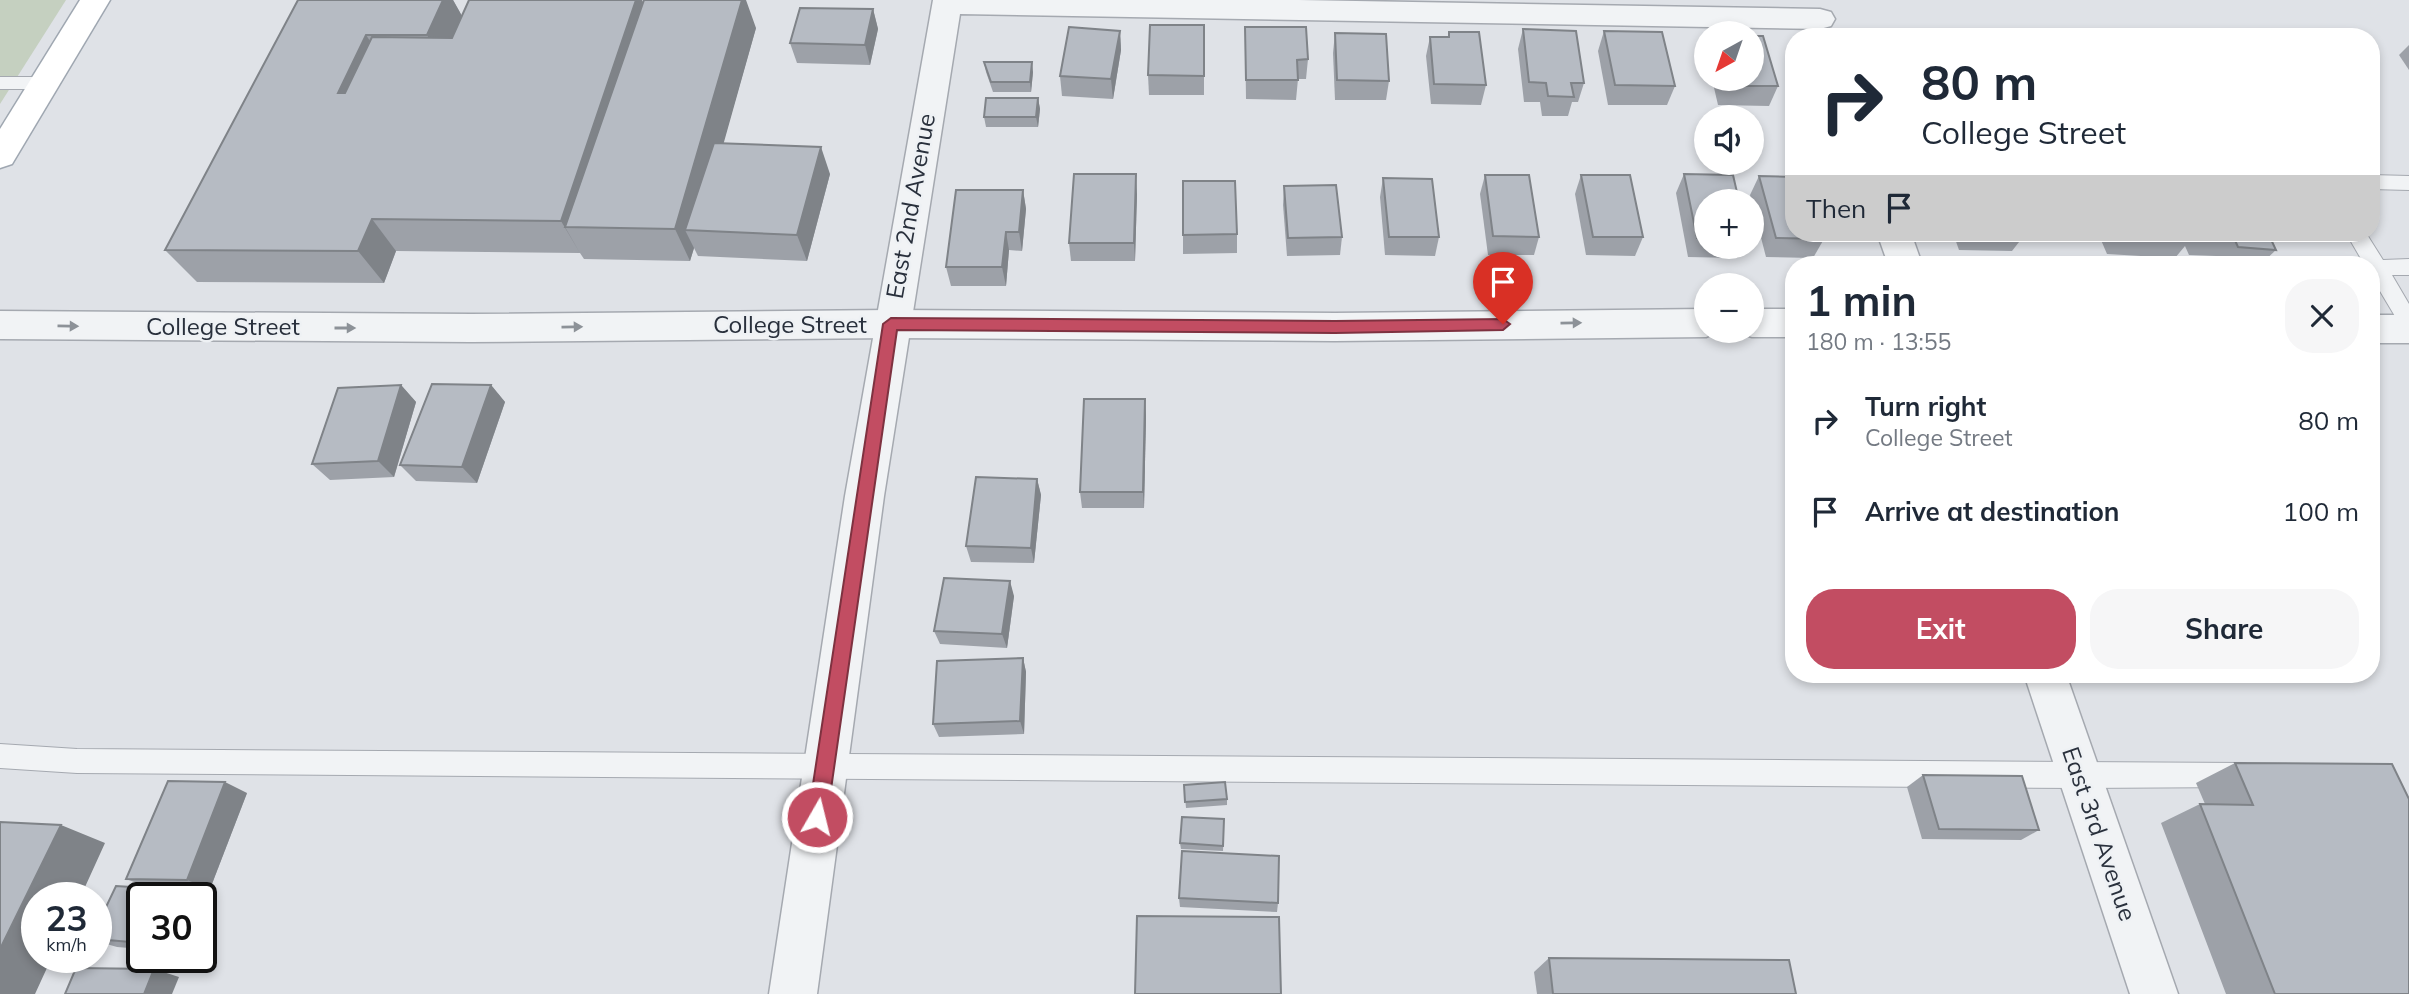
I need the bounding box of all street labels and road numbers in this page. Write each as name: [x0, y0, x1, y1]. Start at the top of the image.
street label: East 2nd Avenue: [879, 111, 941, 301]
street label: College Street: [713, 309, 867, 339]
street label: College Street: [146, 311, 300, 341]
street label: East 3rd Avenue: [2056, 743, 2144, 925]

